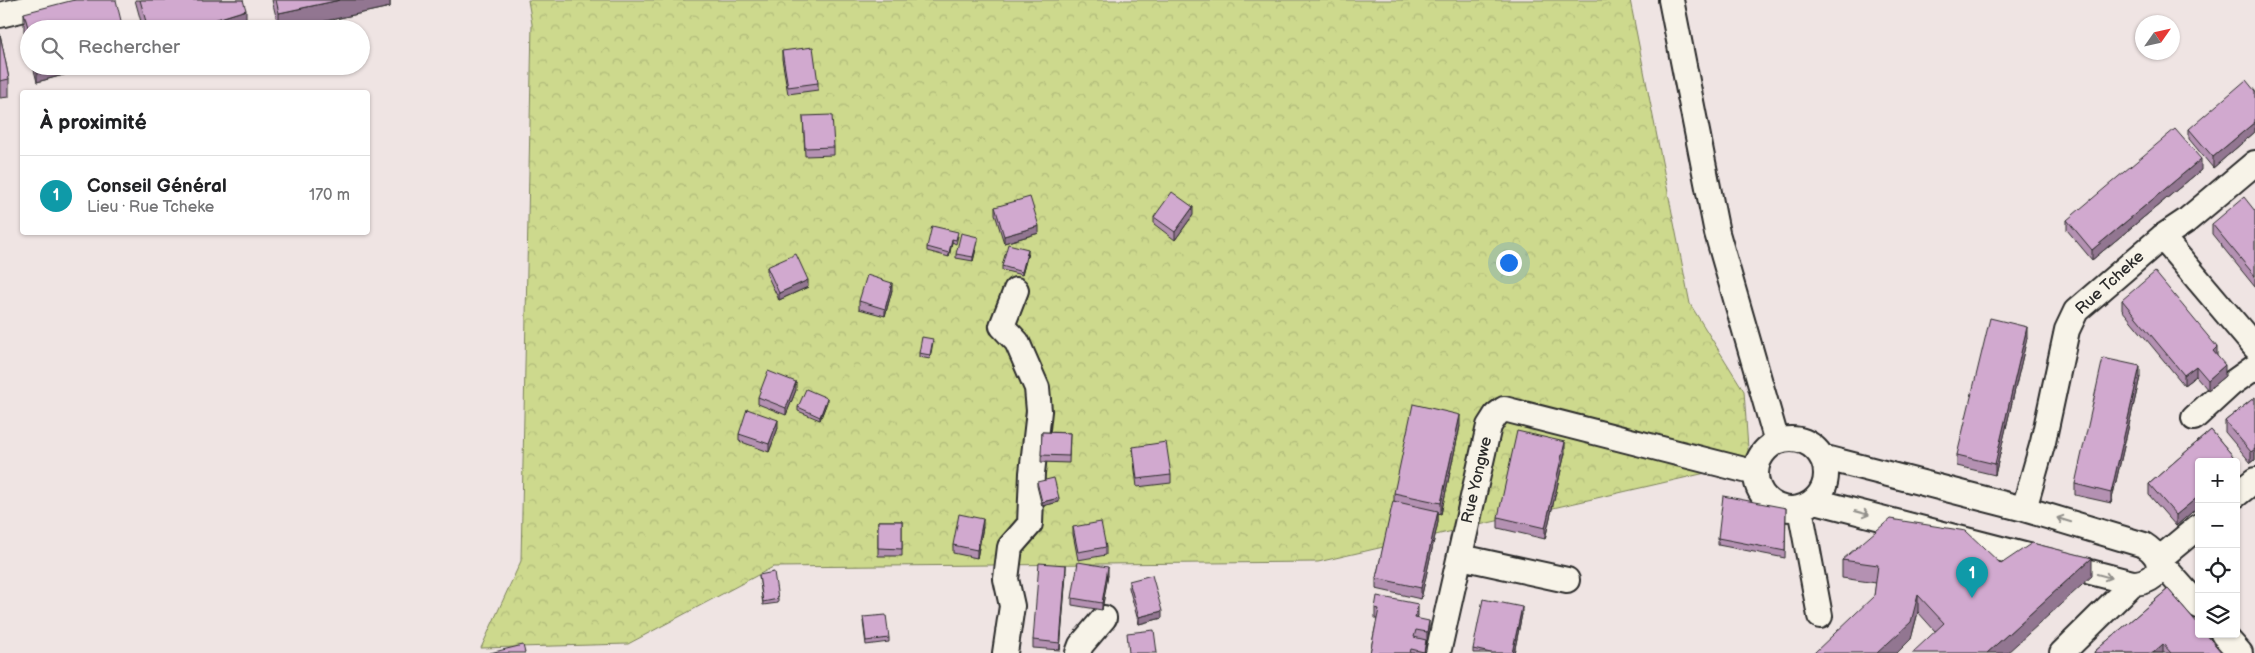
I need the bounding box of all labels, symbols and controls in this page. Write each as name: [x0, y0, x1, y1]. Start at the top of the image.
north arrow: [2135, 15, 2180, 60]
search box: [20, 20, 370, 75]
icon: search: [38, 34, 66, 62]
text: Rechercher: [78, 36, 180, 59]
text: À proximité: [40, 110, 147, 135]
text: Conseil Général: [87, 175, 227, 198]
text: 1: [53, 186, 59, 205]
text: 170 m: [309, 186, 350, 205]
text: Lieu · Rue Tcheke: [87, 198, 214, 217]
street label: Rue Tcheke: [2072, 247, 2148, 319]
your location: [1496, 250, 1522, 276]
street label: Rue Yongwe: [1458, 434, 1496, 525]
map controls: [2195, 458, 2240, 638]
button: +: [2195, 458, 2240, 503]
button: −: [2195, 503, 2240, 548]
one-way arrow: [1853, 509, 1869, 518]
one-way arrow: [2056, 515, 2072, 525]
button: locate: [2195, 548, 2240, 593]
pin: 1: [1956, 557, 1988, 598]
one-way arrow: [2095, 571, 2111, 581]
button: layers: [2195, 593, 2240, 638]

